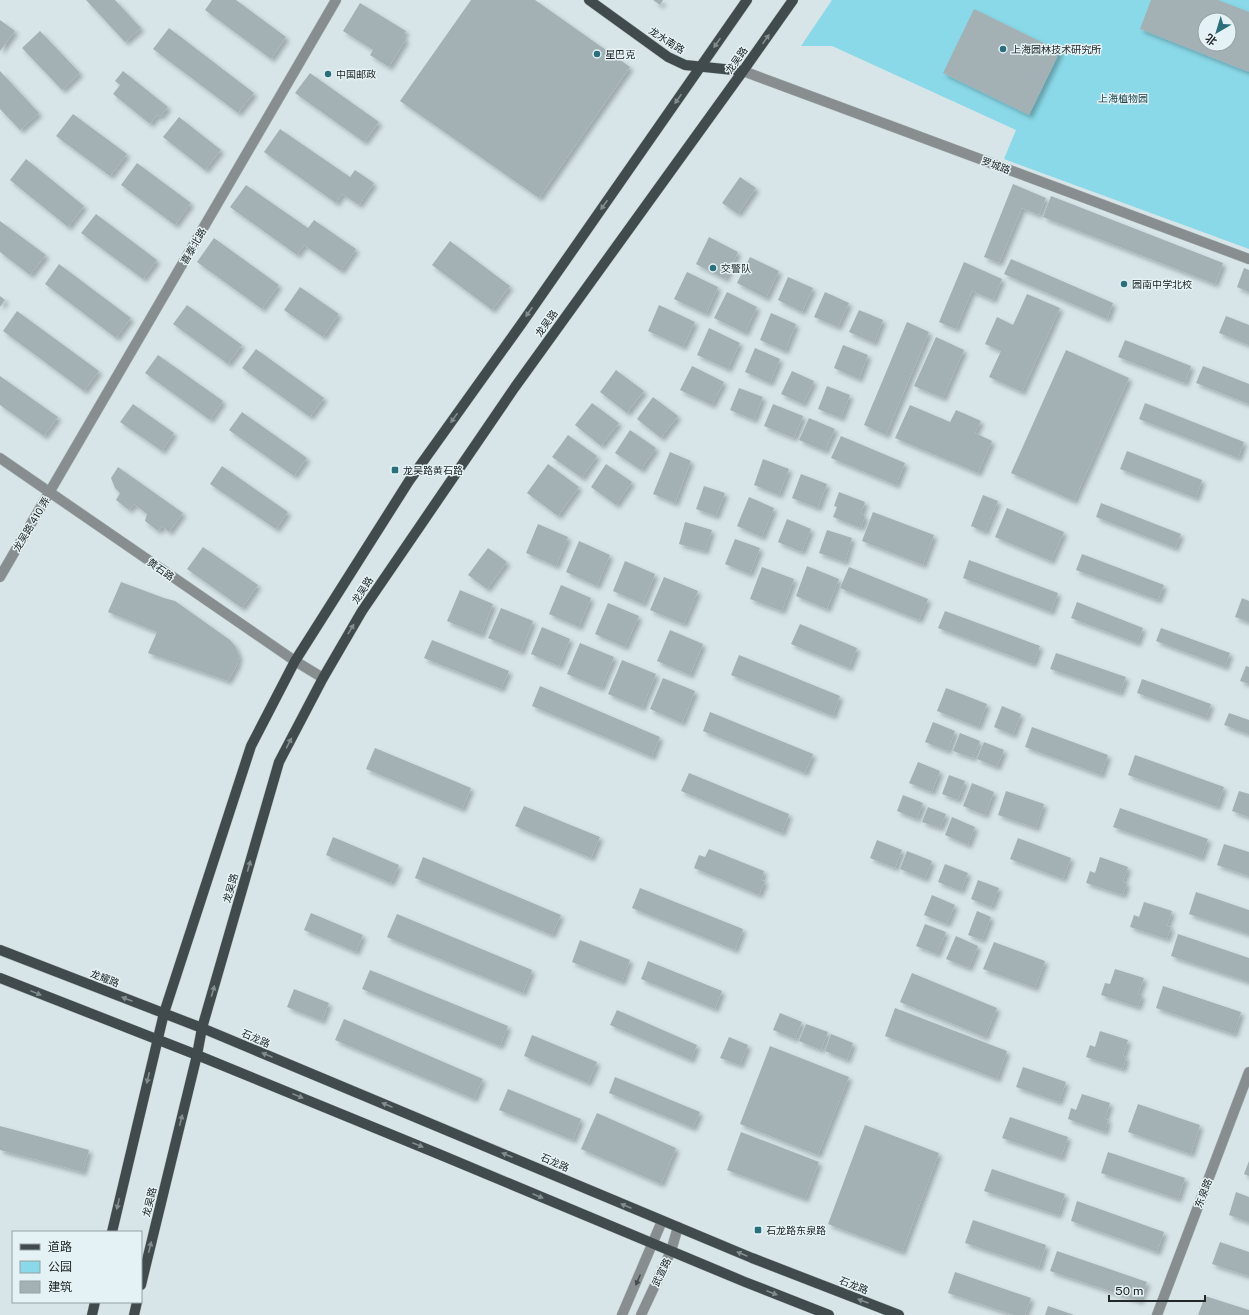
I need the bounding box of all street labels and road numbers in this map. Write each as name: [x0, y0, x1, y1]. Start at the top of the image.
street label: 龙水南路: [647, 24, 687, 56]
street label: 龙吴路: [722, 44, 750, 76]
street label: 罗城路: [980, 154, 1012, 176]
street label: 喜泰北路: [178, 226, 208, 266]
street label: 龙吴路: [532, 307, 560, 339]
street label: 龙吴路 410 弄: [10, 495, 52, 553]
street label: 黄石路: [145, 555, 177, 583]
street label: 龙吴路: [349, 574, 375, 606]
street label: 龙吴路: [220, 872, 240, 904]
street label: 龙耀路: [89, 967, 121, 989]
street label: 石龙路: [240, 1027, 272, 1049]
street label: 石龙路: [539, 1151, 571, 1173]
street label: 东泉路: [1192, 1177, 1214, 1209]
street label: 龙吴路: [140, 1186, 158, 1218]
street label: 武宣路: [649, 1256, 673, 1288]
street label: 石龙路: [838, 1274, 870, 1296]

